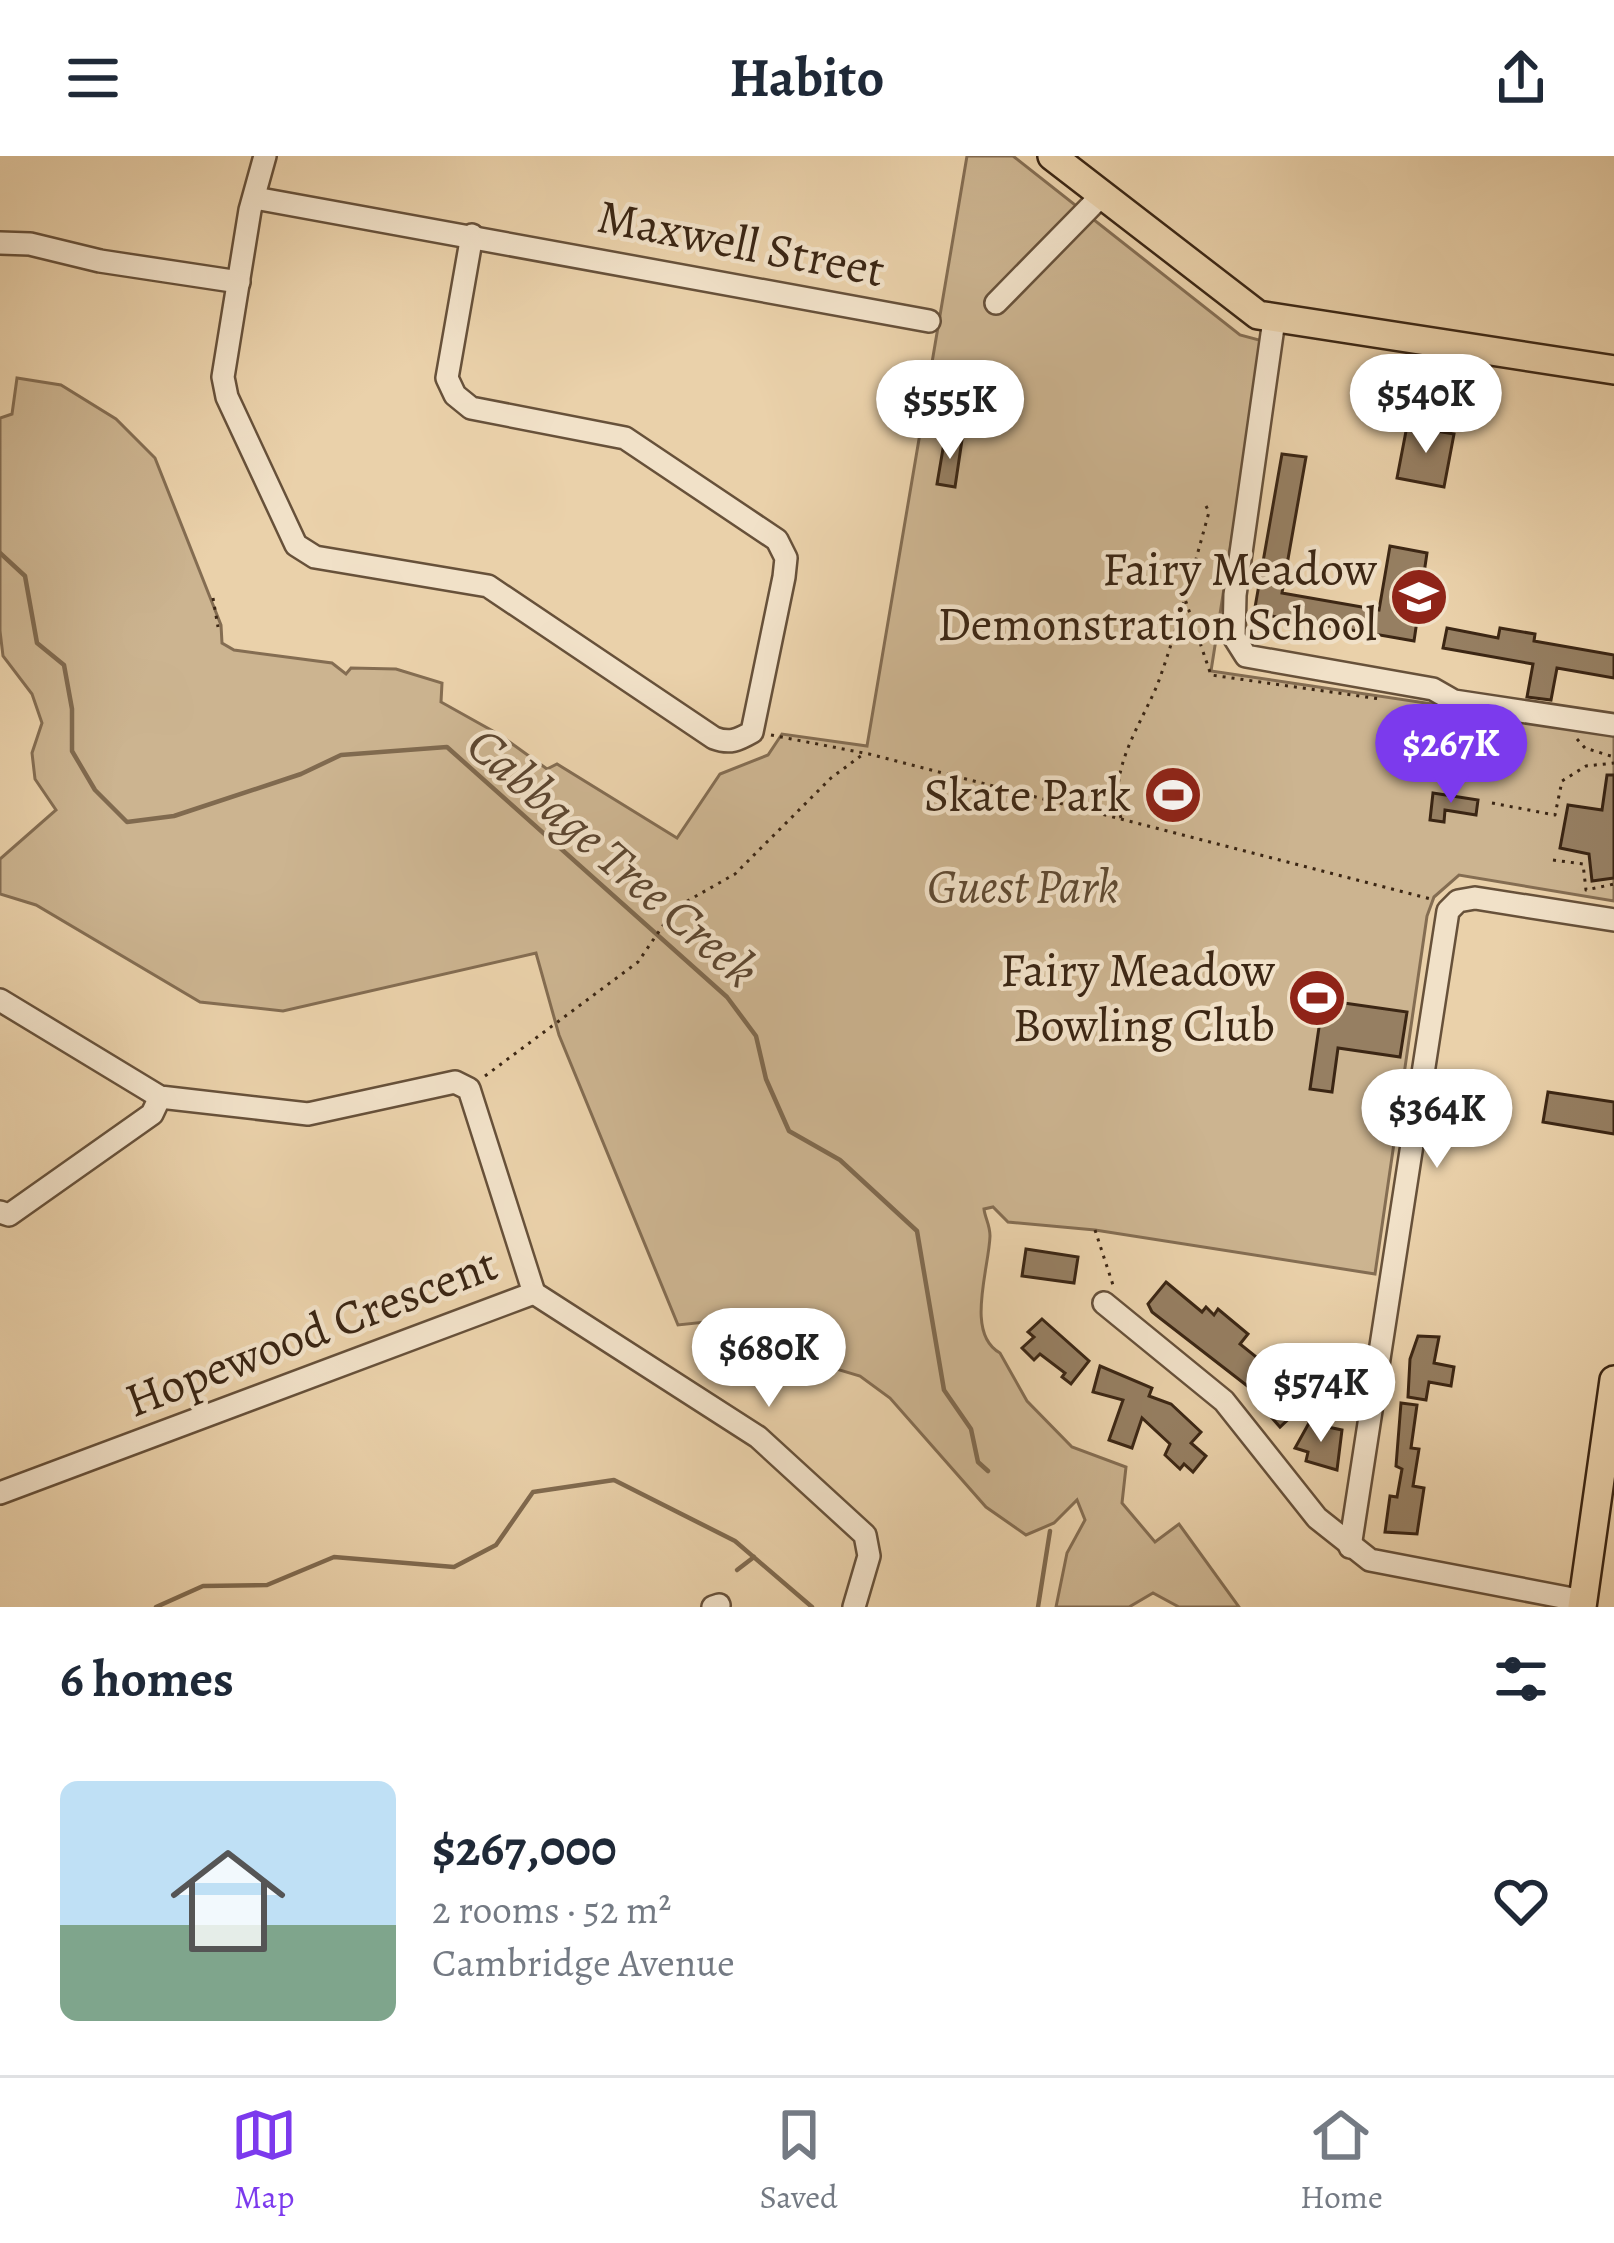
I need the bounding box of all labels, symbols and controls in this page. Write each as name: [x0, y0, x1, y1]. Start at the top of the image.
text: Habito: [730, 41, 884, 115]
icon: menu: [60, 45, 126, 111]
icon: share: [1488, 45, 1554, 111]
street label: Maxwell Street: [592, 183, 890, 303]
pin: $540K: [1342, 354, 1510, 456]
pin: $555K: [866, 360, 1034, 462]
text: $540K: [1377, 366, 1475, 419]
text: $555K: [903, 372, 997, 425]
place label: Fairy Meadow Demonstration School: [937, 536, 1377, 657]
school or university icon: Fairy Meadow Demonstration School: [1388, 566, 1450, 628]
pin: $267K: [1367, 704, 1535, 806]
water label: Cabbage Tree Creek: [452, 710, 774, 1004]
text: $267K: [1402, 716, 1500, 769]
place label: Skate Park: [924, 762, 1131, 828]
sports icon: Skate Park: [1142, 764, 1204, 826]
park label: Guest Park: [927, 853, 1119, 919]
place label: Fairy Meadow Bowling Club: [1000, 937, 1275, 1058]
sports icon: Fairy Meadow Bowling Club: [1286, 967, 1348, 1029]
pin: $364K: [1353, 1069, 1521, 1171]
text: $364K: [1388, 1081, 1486, 1134]
street label: Hopewood Crescent: [116, 1231, 506, 1433]
pin: $680K: [685, 1308, 853, 1410]
text: $680K: [719, 1320, 819, 1373]
pin: $574K: [1237, 1343, 1405, 1445]
text: $574K: [1273, 1355, 1369, 1408]
text: 6 homes: [60, 1644, 234, 1714]
icon: filters: [1488, 1646, 1554, 1712]
text: $267,000: [432, 1813, 617, 1883]
icon: home: [156, 1829, 300, 1973]
icon: heart: [1488, 1868, 1554, 1934]
text: 2 rooms · 52 m²: [432, 1883, 671, 1936]
text: Cambridge Avenue: [432, 1936, 735, 1989]
tab: Map: [231, 2102, 297, 2219]
tab: Saved: [759, 2102, 838, 2219]
tab: Home: [1300, 2102, 1383, 2219]

